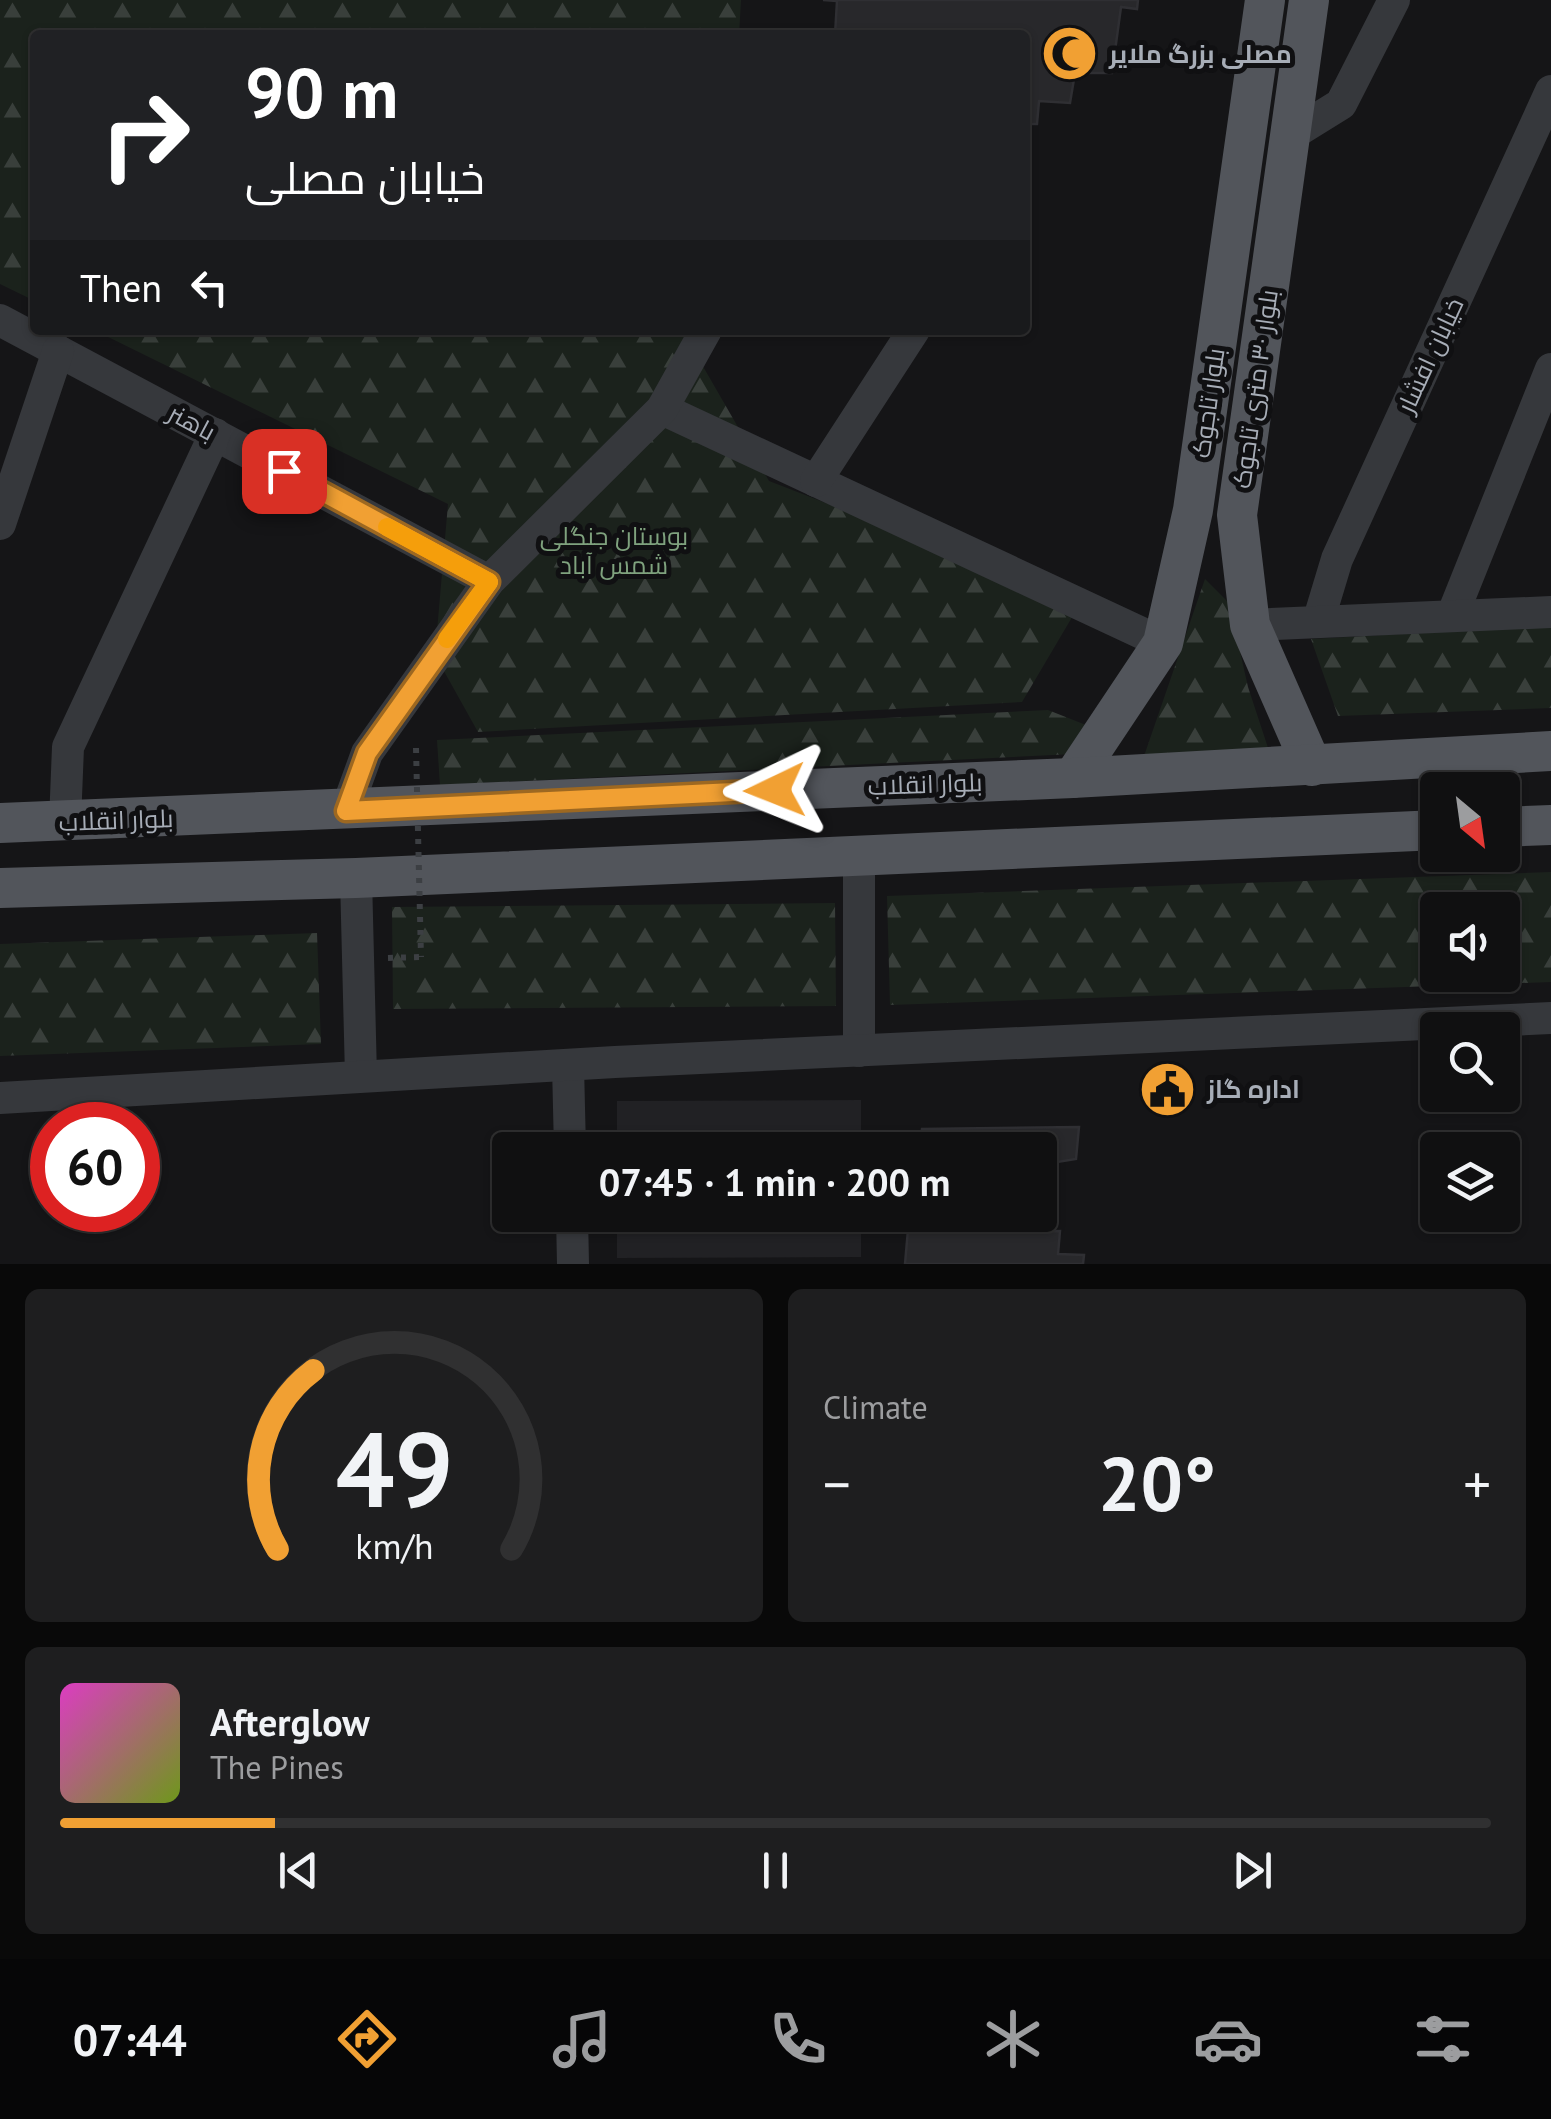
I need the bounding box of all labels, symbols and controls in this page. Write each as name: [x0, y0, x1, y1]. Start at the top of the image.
mosque icon: مصلی بزرگ ملایر: [1040, 24, 1100, 84]
place label: مصلی بزرگ ملایر: [1108, 38, 1292, 70]
text: 90 m: [245, 47, 398, 137]
icon: right: [80, 70, 210, 200]
text: خیابان مصلی: [245, 148, 485, 206]
icon: left: [182, 260, 237, 315]
text: Then: [80, 263, 162, 312]
street label: بلوار ۳۰ متری تاجوک: [1225, 287, 1285, 491]
street label: خیابان افشار: [1389, 292, 1471, 419]
street label: بلوار تاجوک: [1184, 346, 1232, 460]
street label: باهنر: [161, 395, 221, 448]
pin: [242, 429, 327, 514]
icon: arrive: [257, 444, 312, 499]
park label: بوستان جنگلی شمس آباد: [540, 520, 688, 581]
position arrow: [723, 738, 827, 842]
street label: بلوار انقلاب: [867, 766, 983, 802]
north arrow: [1420, 772, 1520, 872]
map controls: [1420, 772, 1520, 1232]
street label: بلوار انقلاب: [58, 802, 174, 838]
button: sound: [1420, 892, 1520, 992]
button: search: [1420, 1012, 1520, 1112]
public building icon: اداره گاز: [1138, 1059, 1198, 1119]
place label: اداره گاز: [1206, 1073, 1300, 1105]
speed limit sign: 60: [30, 1102, 160, 1232]
button: layers: [1420, 1132, 1520, 1232]
text: 07:45 · 1 min · 200 m: [599, 1157, 950, 1206]
text: Climate: [823, 1386, 928, 1428]
text: 49: [335, 1401, 453, 1536]
text: 20°: [1098, 1435, 1216, 1532]
text: −: [823, 1448, 851, 1519]
text: +: [1463, 1448, 1491, 1519]
text: km/h: [355, 1523, 433, 1569]
text: Afterglow: [210, 1697, 370, 1746]
text: The Pines: [210, 1746, 344, 1788]
icon: previous: [271, 1843, 326, 1898]
icon: pause: [748, 1843, 803, 1898]
icon: next: [1225, 1843, 1280, 1898]
icon: directions: [332, 2004, 402, 2074]
icon: music: [547, 2004, 617, 2074]
icon: phone: [763, 2004, 833, 2074]
icon: climate: [978, 2004, 1048, 2074]
icon: car: [1193, 2004, 1263, 2074]
icon: filters: [1408, 2004, 1478, 2074]
text: 07:44: [73, 2010, 187, 2068]

